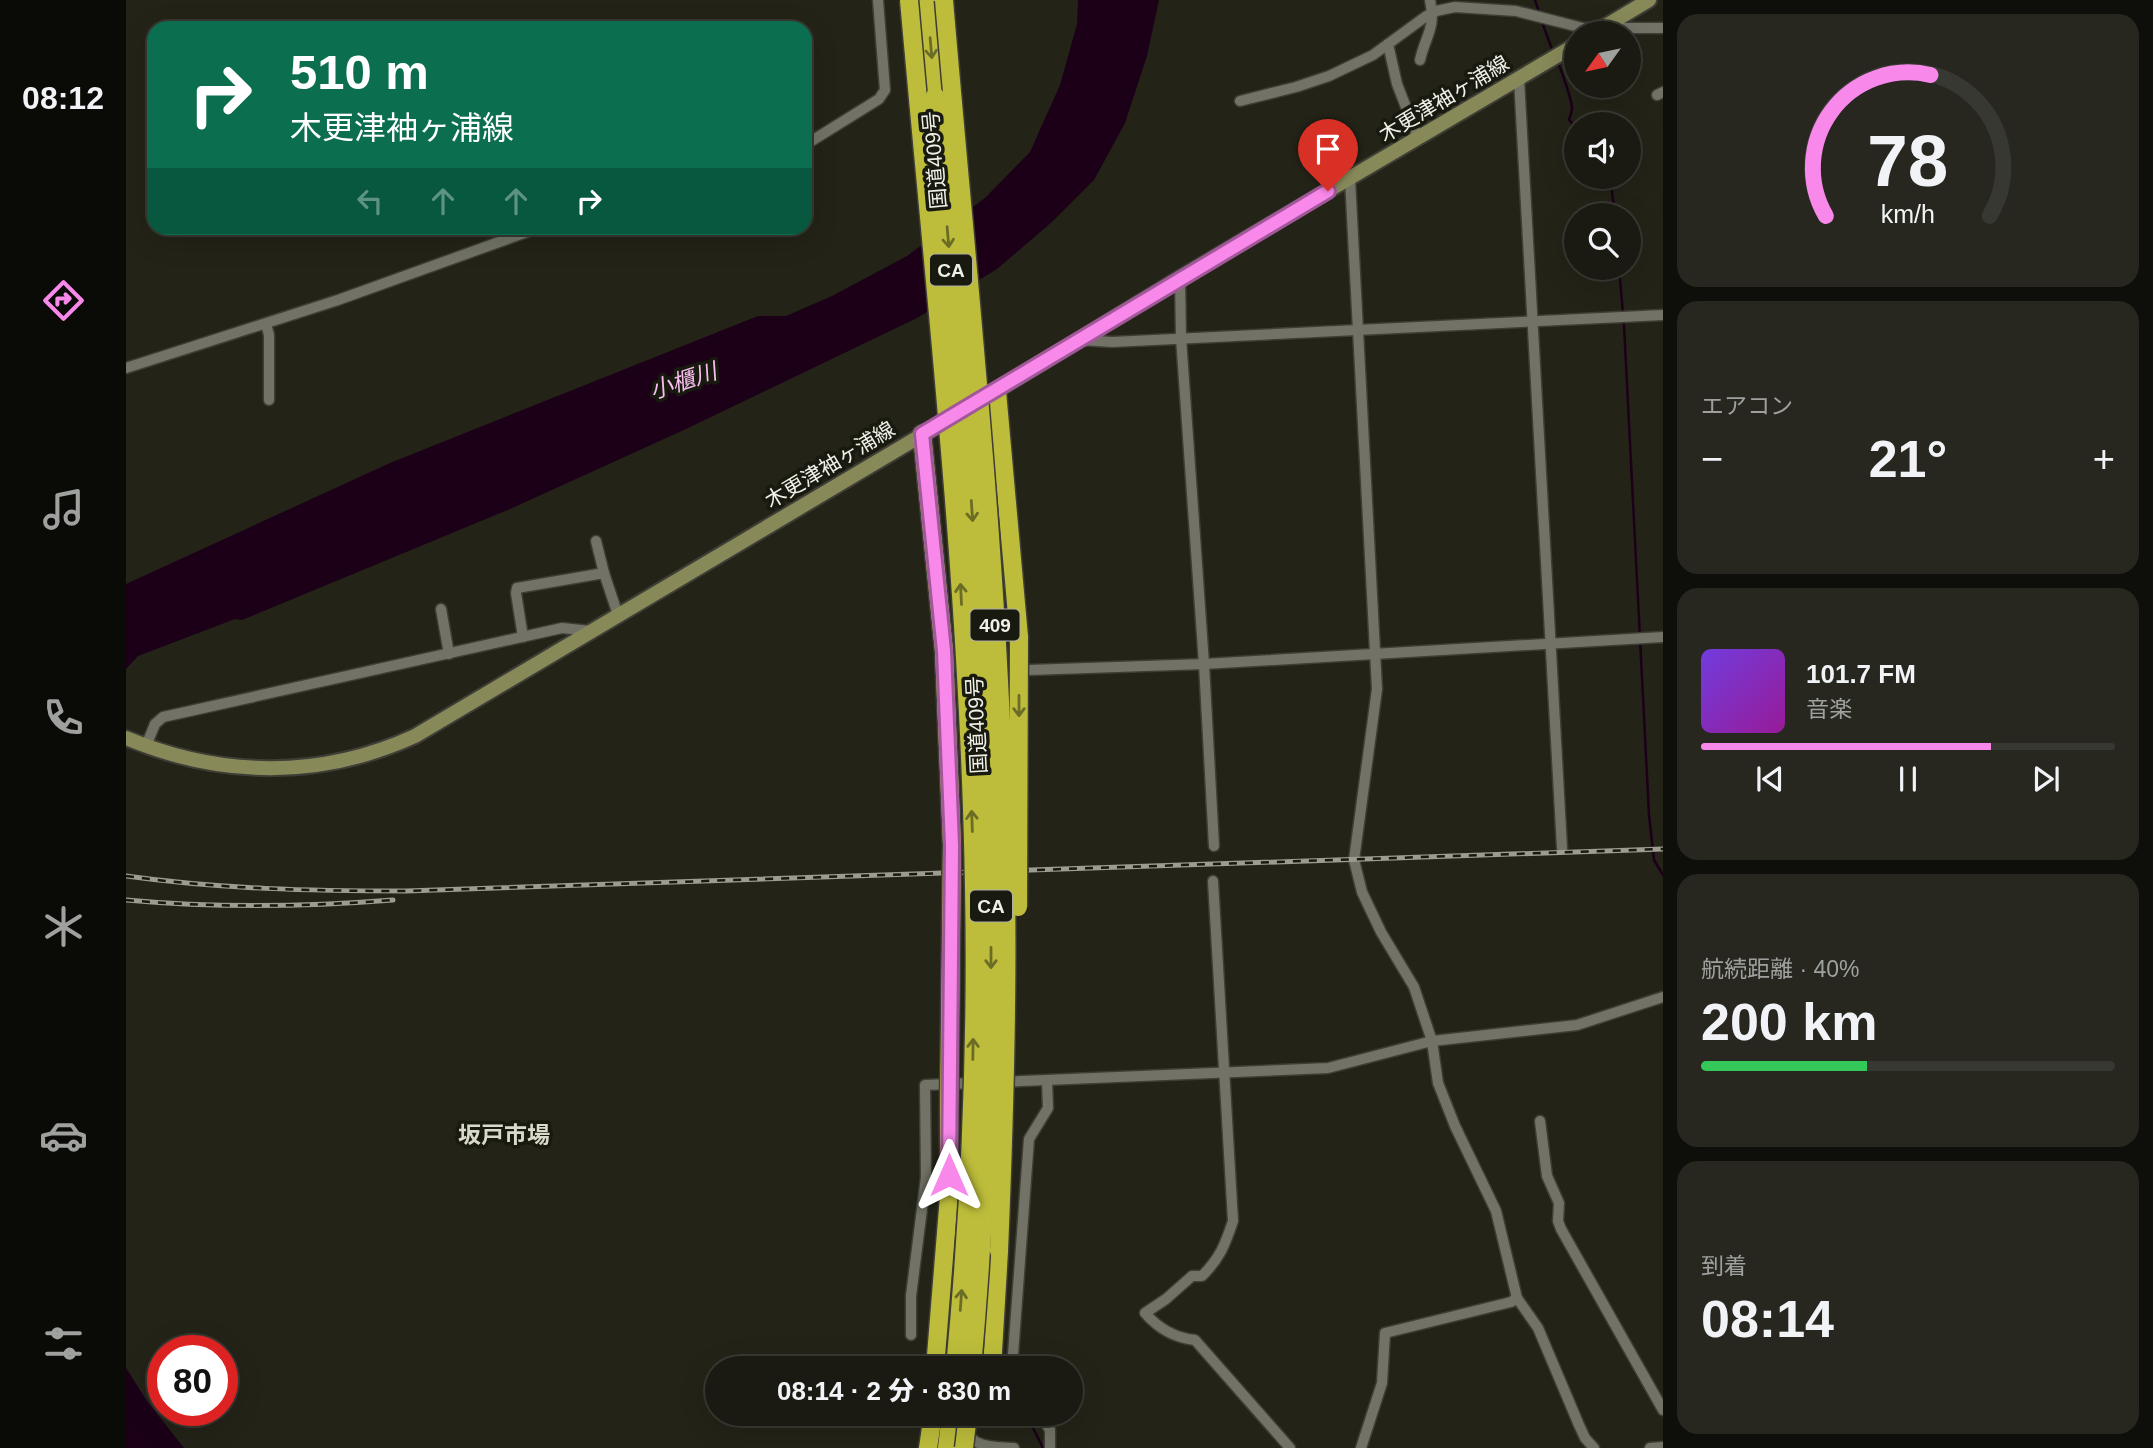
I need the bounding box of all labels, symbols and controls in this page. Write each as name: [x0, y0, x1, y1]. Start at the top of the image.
north arrow: [1564, 21, 1642, 98]
map controls: [1564, 21, 1641, 280]
one-way arrow: [924, 36, 937, 59]
text: 510 m: [290, 45, 429, 99]
icon: right: [175, 49, 266, 140]
street label: 木更津袖ヶ浦線: [1375, 51, 1513, 146]
text: 08:12: [22, 80, 104, 116]
text: 木更津袖ヶ浦線: [290, 110, 514, 146]
street label: 国道409号: [919, 110, 950, 210]
button: sound: [1564, 112, 1641, 189]
pin: [1298, 119, 1358, 191]
text: 78: [1868, 121, 1948, 202]
icon: arrive: [1309, 130, 1347, 168]
icon: left: [351, 182, 389, 220]
icon: ahead: [424, 182, 462, 220]
icon: ahead: [497, 182, 535, 220]
icon: right: [570, 182, 608, 220]
text: km/h: [1881, 200, 1935, 228]
button: search: [1564, 203, 1641, 280]
one-way arrow: [942, 226, 955, 248]
road number: CA: [930, 254, 972, 286]
icon: directions: [39, 276, 88, 325]
water label: 小櫃川: [646, 357, 723, 404]
text: エアコン: [1701, 393, 1793, 419]
street label: 木更津袖ヶ浦線: [761, 417, 899, 512]
text: 21°: [1869, 430, 1947, 488]
text: −: [1701, 438, 1723, 480]
text: +: [2093, 438, 2115, 480]
icon: music: [39, 485, 88, 534]
one-way arrow: [966, 499, 979, 522]
one-way arrow: [954, 583, 967, 606]
road number: 409: [970, 610, 1020, 640]
text: 101.7 FM: [1806, 659, 1916, 689]
street label: 国道409号: [962, 675, 991, 775]
icon: phone: [39, 693, 88, 742]
one-way arrow: [1012, 694, 1026, 717]
text: 音楽: [1806, 696, 1852, 722]
icon: previous: [1751, 760, 1789, 798]
icon: pause: [1889, 760, 1927, 798]
icon: next: [2027, 760, 2065, 798]
one-way arrow: [965, 810, 978, 833]
road number: CA: [970, 890, 1012, 922]
icon: climate: [39, 902, 88, 951]
one-way arrow: [984, 947, 998, 970]
text: 航続距離 · 40%: [1701, 956, 1859, 982]
text: 200 km: [1701, 993, 1877, 1051]
one-way arrow: [966, 1038, 979, 1061]
icon: car: [39, 1111, 88, 1160]
district label: 坂戸市場: [458, 1122, 550, 1148]
position arrow: [912, 1138, 986, 1212]
text: 到着: [1701, 1253, 1747, 1279]
one-way arrow: [955, 1290, 968, 1312]
text: 08:14: [1701, 1290, 1834, 1348]
icon: filters: [39, 1319, 88, 1368]
speed limit sign: 80: [147, 1335, 238, 1426]
text: 08:14 · 2 分 · 830 m: [777, 1376, 1011, 1406]

